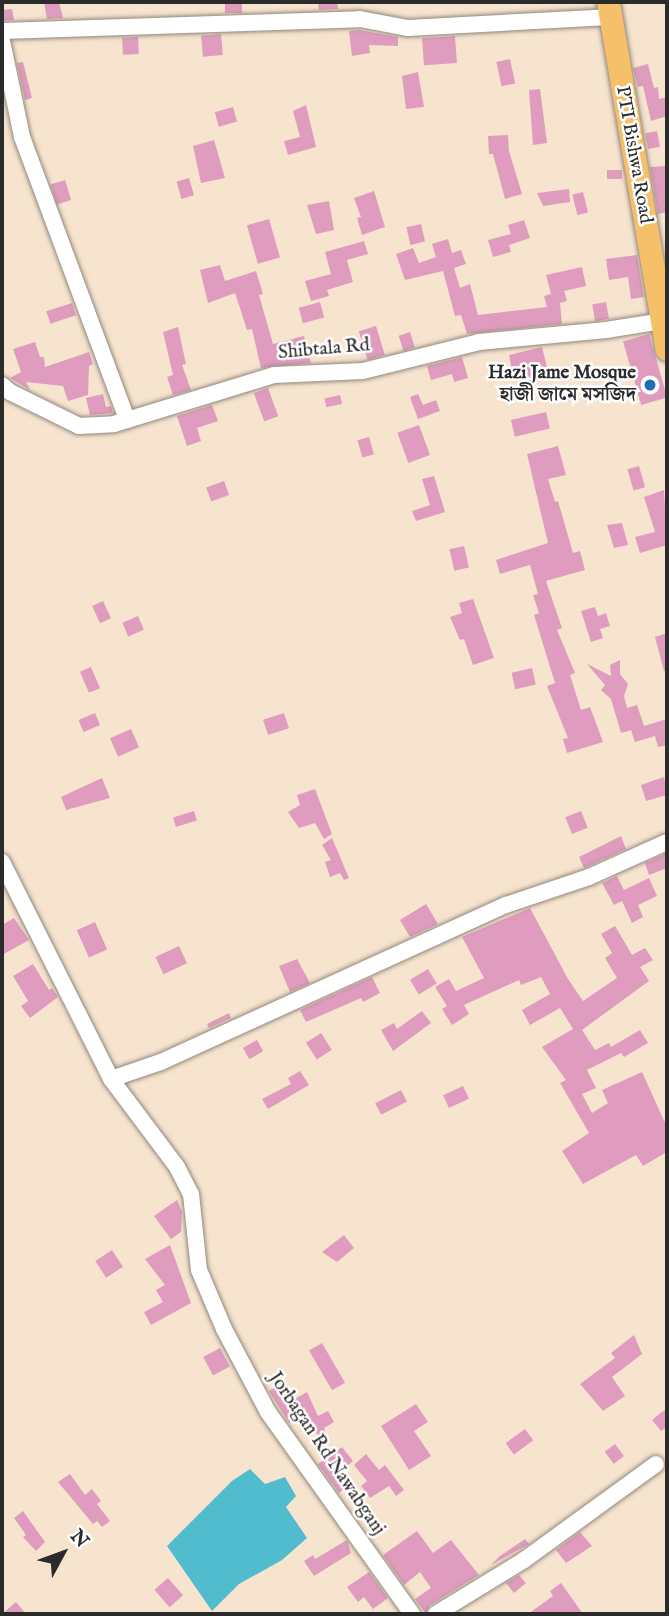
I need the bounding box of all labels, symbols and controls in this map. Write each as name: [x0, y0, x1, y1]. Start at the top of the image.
street label: PTI Bishwa Road: [610, 84, 656, 226]
street label: Shibtala Rd: [277, 335, 371, 365]
place label: Hazi Jame Mosque হাজী জামে মসজিদ: [488, 363, 636, 407]
marker: Hazi Jame Mosque হাজী জামে মসজিদ: [642, 377, 658, 393]
street label: Jorbagan Rd Nawabganj: [263, 1368, 389, 1540]
north arrow: [28, 1518, 98, 1588]
text: N: [64, 1525, 93, 1553]

